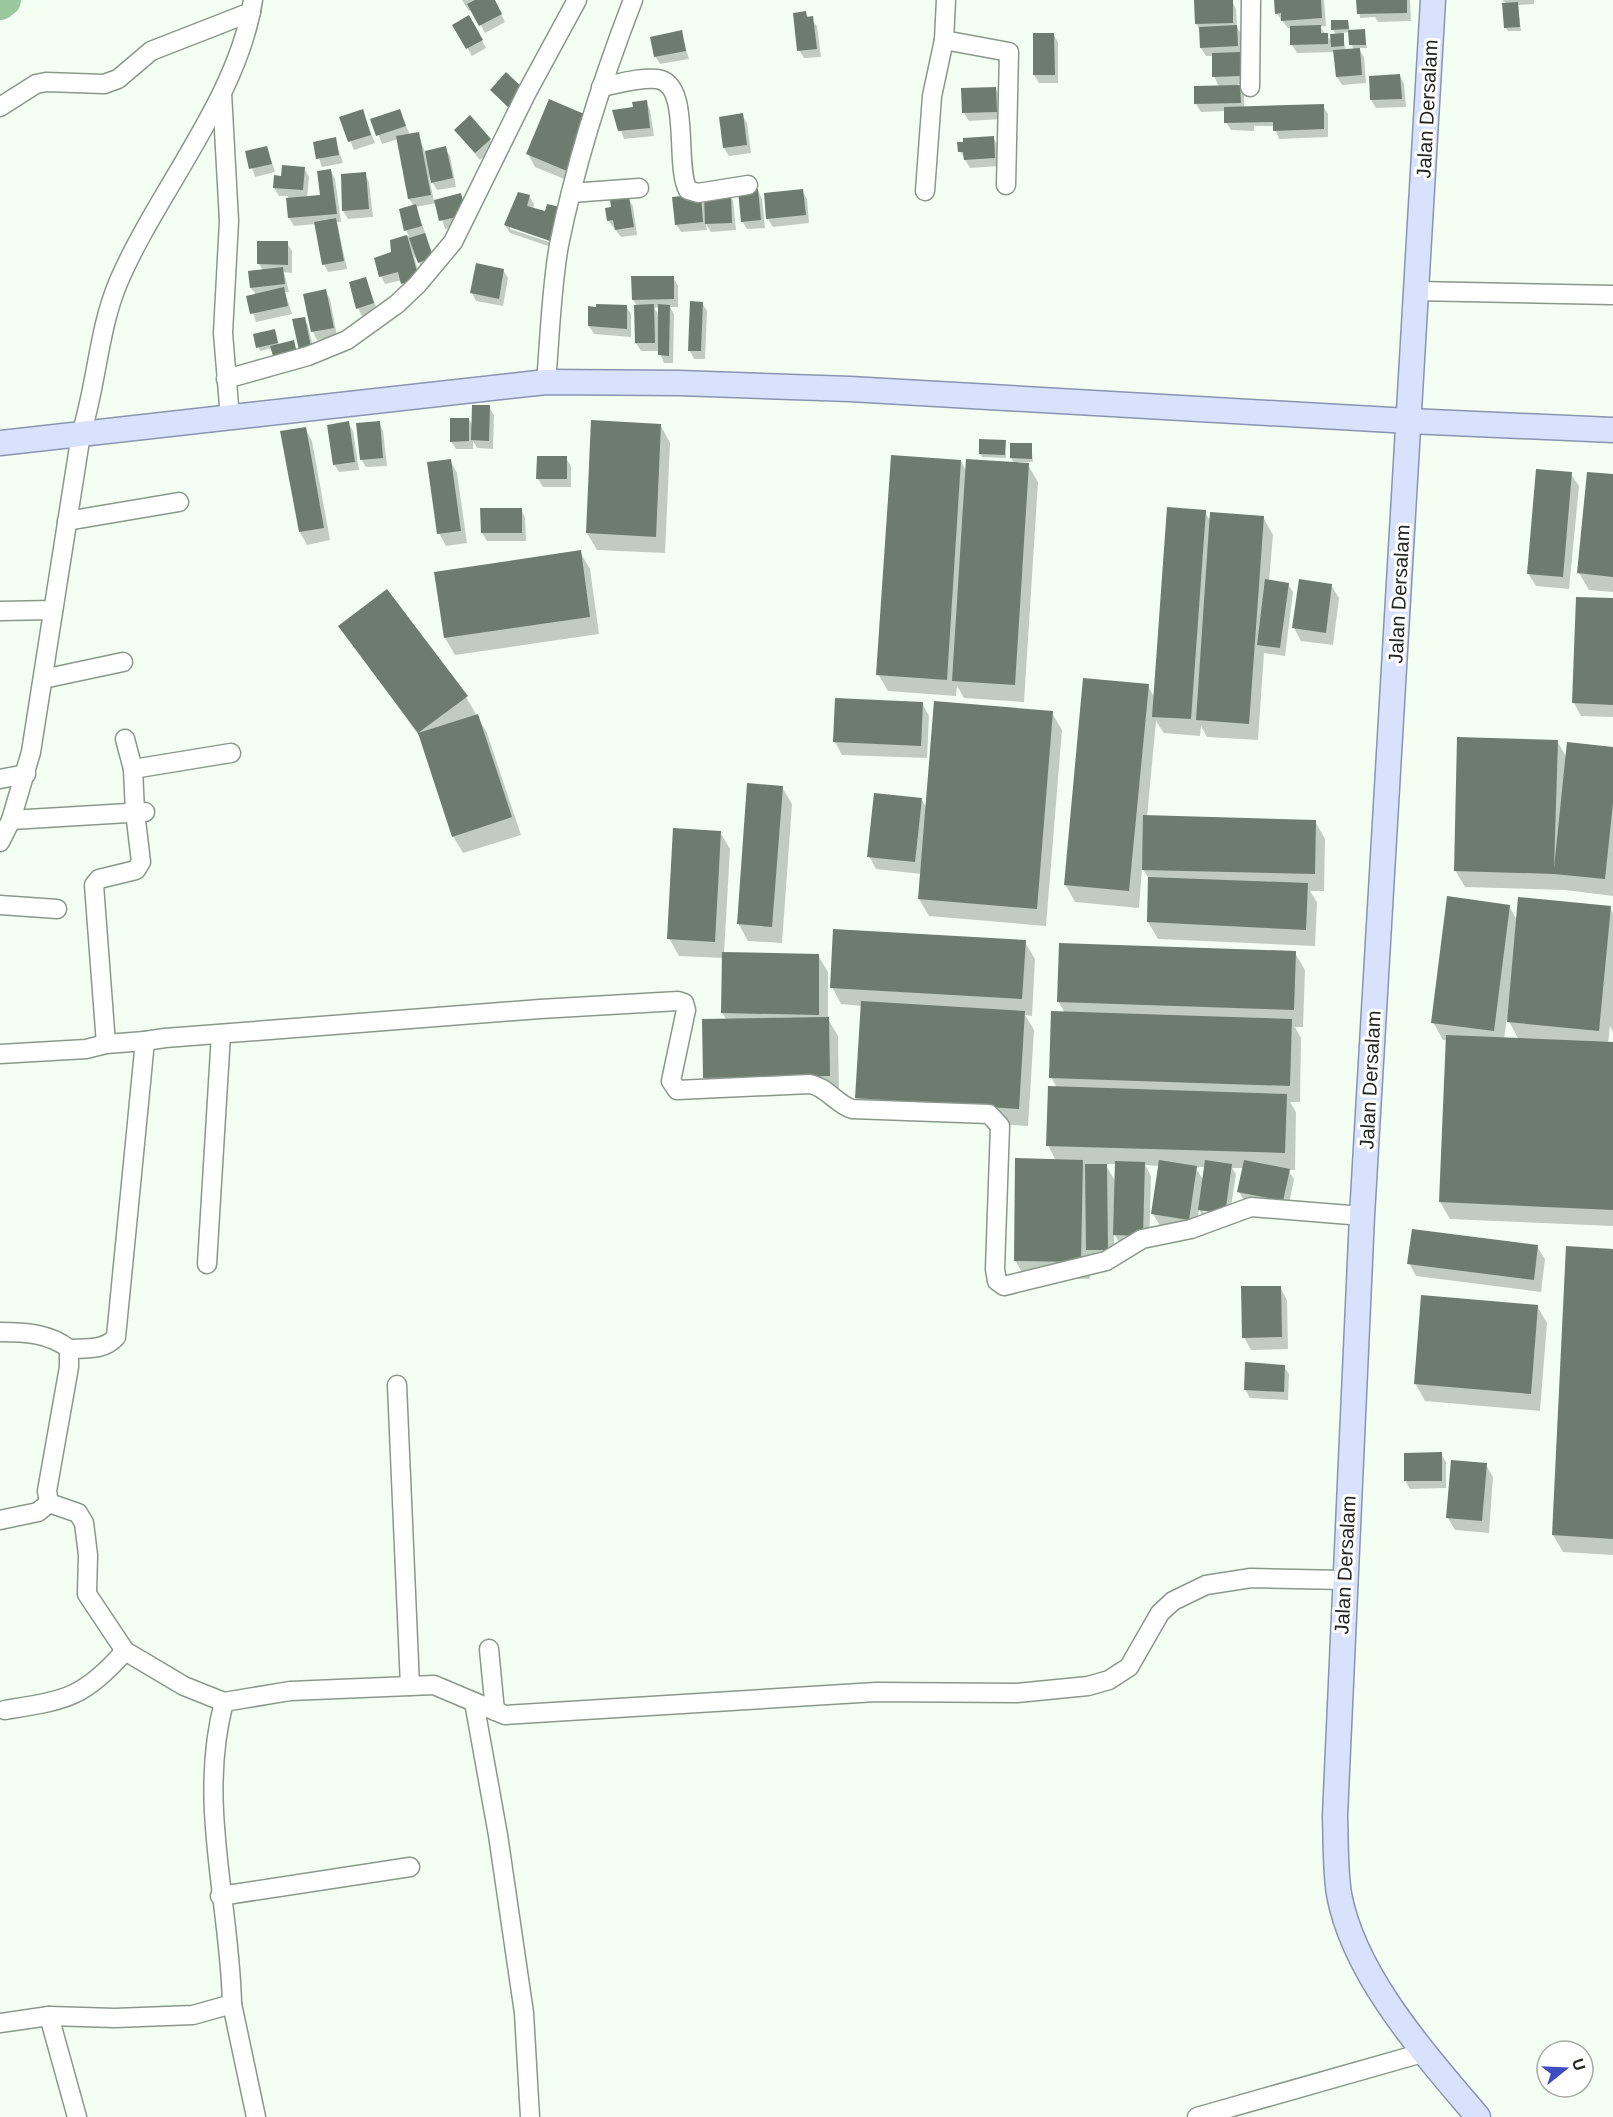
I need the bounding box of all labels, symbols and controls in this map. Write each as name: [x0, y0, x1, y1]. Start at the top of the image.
street label: Jalan Dersalam: [1412, 39, 1442, 179]
street label: Jalan Dersalam: [1384, 524, 1414, 664]
street label: Jalan Dersalam: [1355, 1010, 1385, 1150]
street label: Jalan Dersalam: [1330, 1495, 1360, 1635]
north arrow: [1535, 2039, 1595, 2099]
text: U: [1569, 2056, 1589, 2073]

